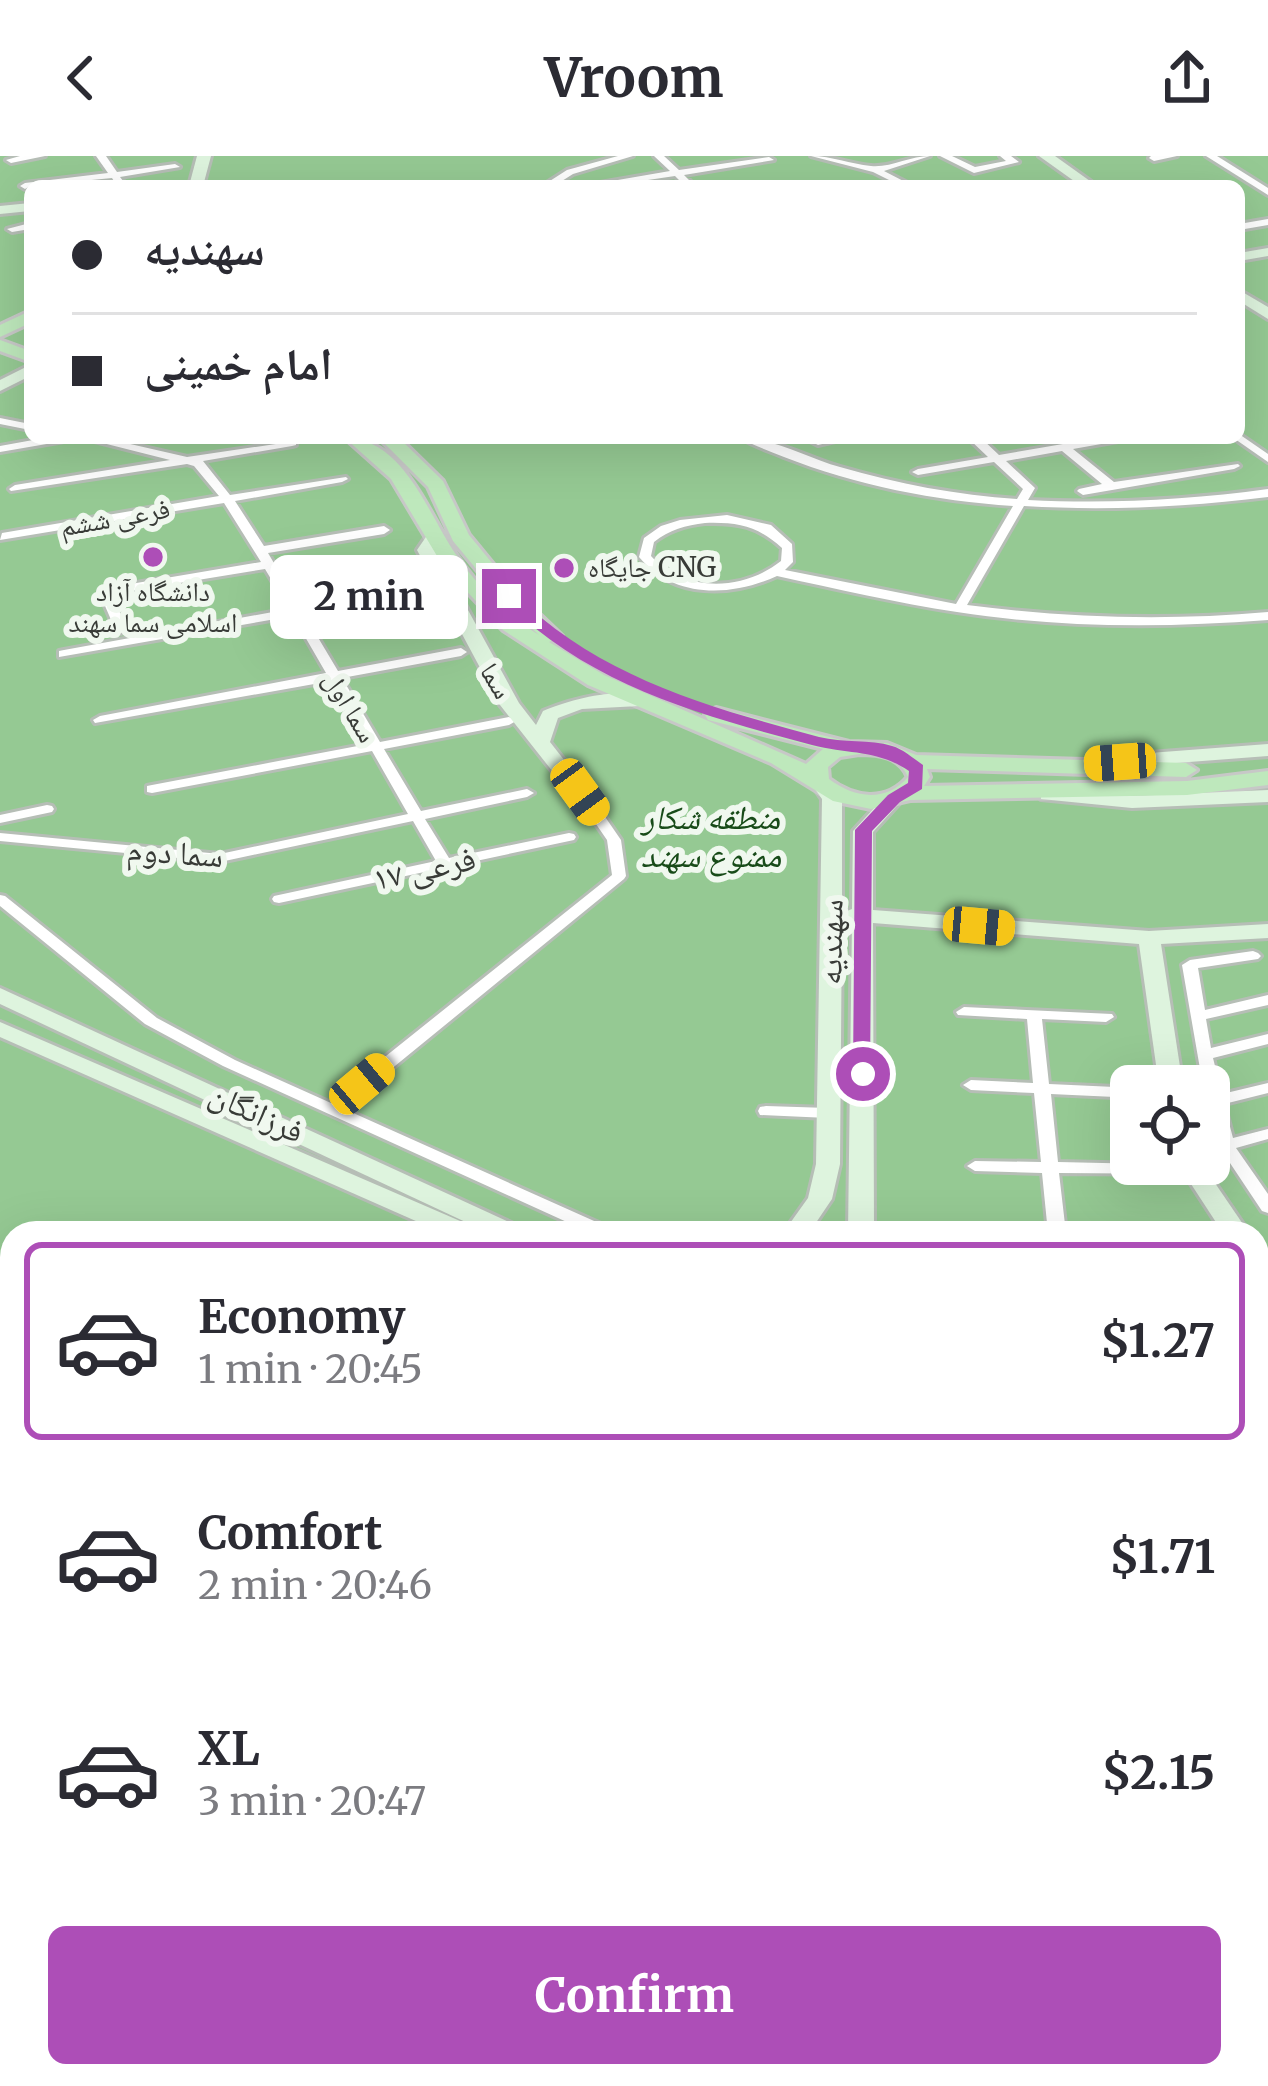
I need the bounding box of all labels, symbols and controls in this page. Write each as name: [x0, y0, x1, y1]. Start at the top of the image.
text: Vroom: [545, 44, 723, 112]
icon: back: [48, 45, 114, 111]
icon: share: [1154, 45, 1220, 111]
text: سهندیه: [144, 221, 265, 277]
text: امام خمینی: [144, 336, 332, 392]
street label: فرعی ششم: [57, 491, 173, 545]
marker: دانشگاه آزاد اسلامی سما سهند: [140, 544, 166, 570]
place label: جایگاه CNG: [588, 550, 717, 584]
callout: 2 min: [269, 554, 467, 638]
marker: جایگاه CNG: [551, 555, 577, 581]
route end: [482, 569, 536, 623]
text: 2 min: [313, 572, 425, 621]
place label: دانشگاه آزاد اسلامی سما سهند: [69, 574, 237, 639]
street label: سما: [473, 656, 521, 705]
street label: سما اول: [316, 665, 385, 748]
car: [1083, 742, 1157, 782]
car: [544, 752, 616, 832]
park label: منطقه شکار ممنوع سهند: [640, 797, 781, 877]
street label: سما دوم: [125, 829, 225, 877]
street label: فرعی ۱۷: [369, 838, 479, 899]
street label: سهندیه: [809, 899, 852, 985]
car: [942, 905, 1016, 947]
car: [323, 1047, 401, 1121]
route start: [836, 1047, 890, 1101]
map controls: [1110, 1065, 1230, 1185]
button: locate: [1110, 1065, 1230, 1185]
street label: فرزانگان: [203, 1073, 311, 1152]
icon: car: [54, 1287, 162, 1395]
text: Economy: [198, 1289, 406, 1345]
text: $1.27: [1100, 1313, 1215, 1369]
text: 1 min · 20:45: [198, 1345, 423, 1394]
icon: car: [54, 1503, 162, 1611]
text: Comfort: [198, 1505, 382, 1561]
text: $1.71: [1109, 1529, 1215, 1585]
text: 2 min · 20:46: [198, 1561, 432, 1610]
icon: car: [54, 1719, 162, 1827]
text: XL: [198, 1721, 260, 1777]
text: $2.15: [1101, 1745, 1215, 1801]
text: 3 min · 20:47: [198, 1777, 426, 1826]
button: Confirm: [48, 1926, 1221, 2064]

